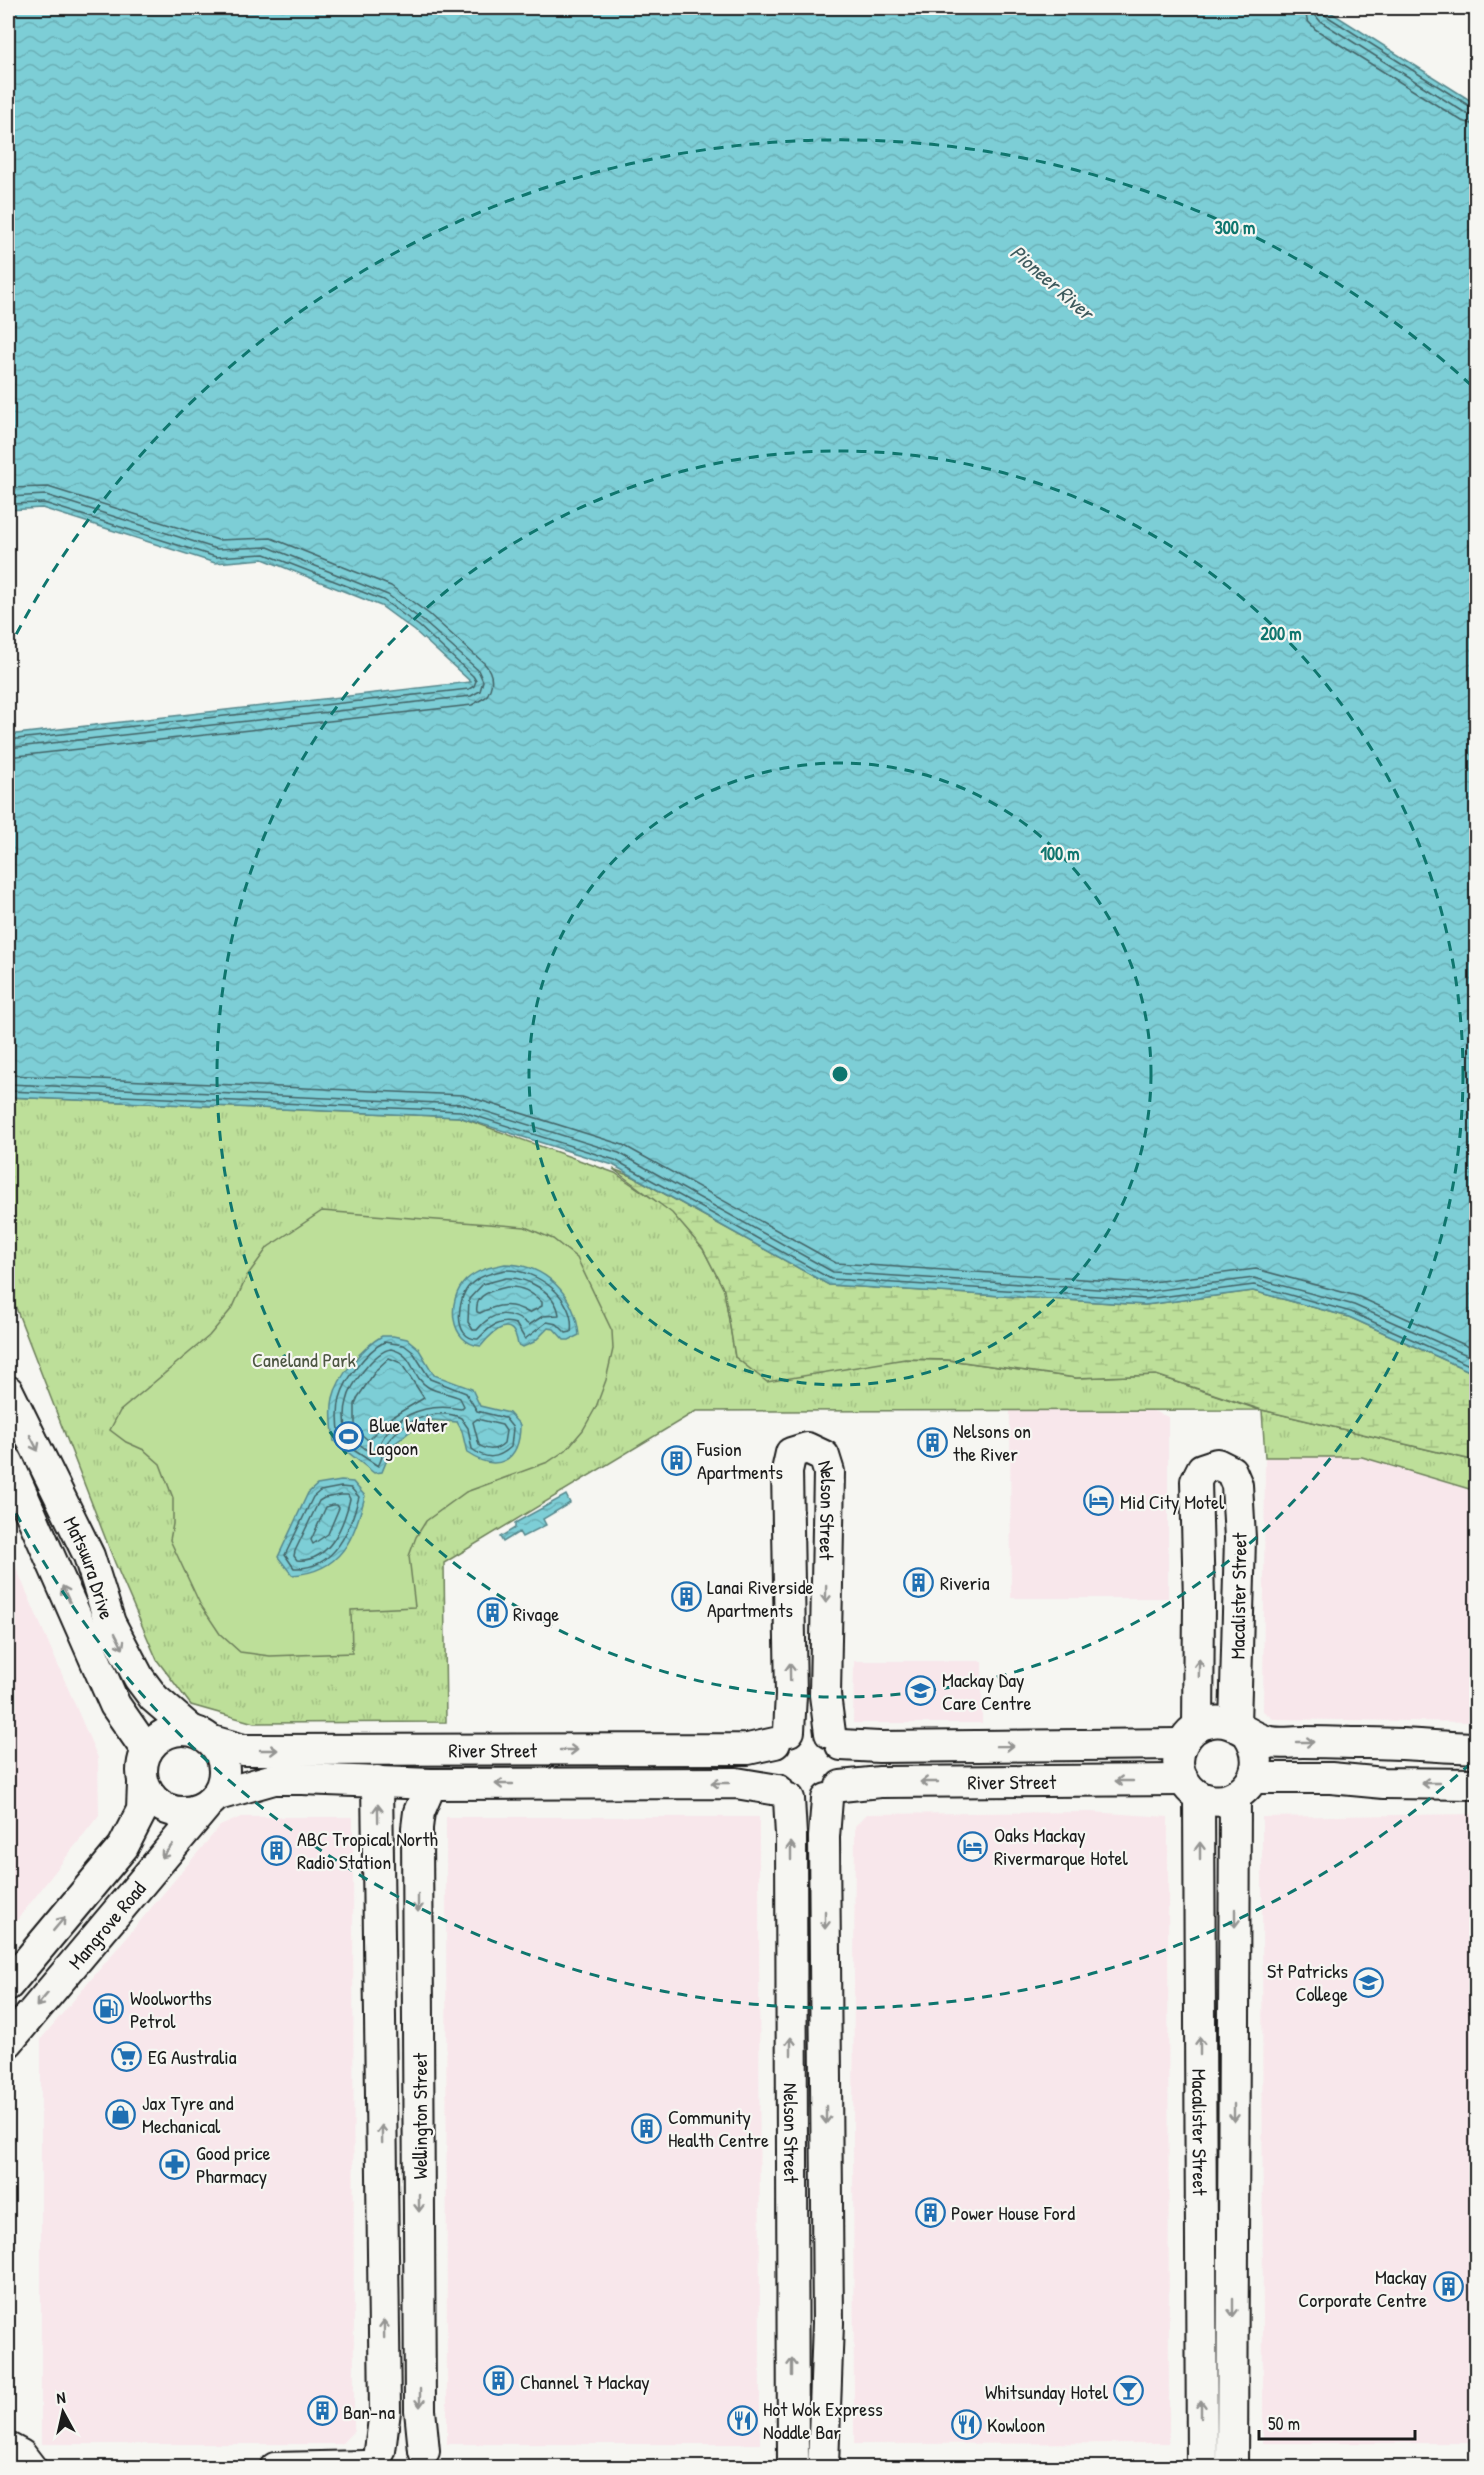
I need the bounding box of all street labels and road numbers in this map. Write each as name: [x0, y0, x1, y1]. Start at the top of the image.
street label: Nelson Street: [813, 1457, 843, 1561]
street label: Matsuura Drive: [58, 1512, 121, 1622]
street label: Macalister Street: [1223, 1531, 1253, 1659]
street label: River Street: [448, 1736, 538, 1763]
street label: River Street: [967, 1767, 1057, 1795]
street label: Mangrove Road: [62, 1875, 151, 1974]
street label: Wellington Street: [406, 2052, 433, 2179]
street label: Macalister Street: [1187, 2069, 1214, 2196]
street label: Nelson Street: [778, 2083, 806, 2184]

